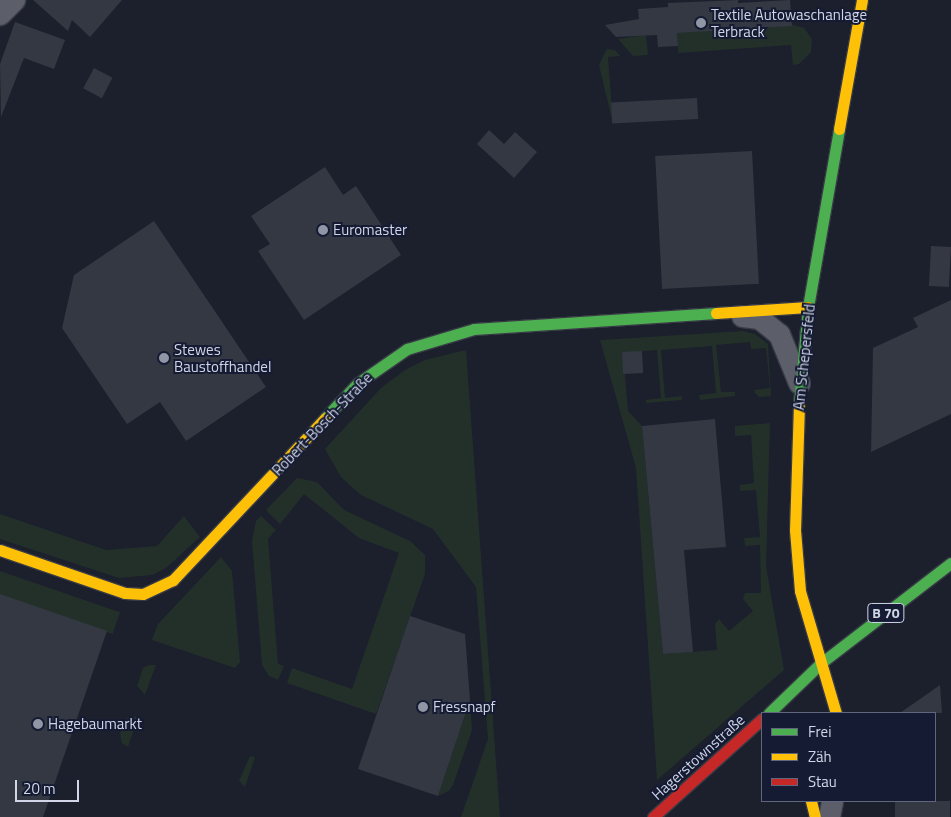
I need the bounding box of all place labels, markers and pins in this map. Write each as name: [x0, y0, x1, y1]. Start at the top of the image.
place label: Textile Autowaschanlage Terbrack: [711, 5, 867, 40]
marker: Textile Autowaschanlage Terbrack: [695, 17, 707, 29]
place label: Euromaster: [333, 221, 407, 239]
marker: Euromaster: [317, 224, 329, 236]
place label: Stewes Baustoffhandel: [174, 340, 271, 375]
marker: Stewes Baustoffhandel: [158, 352, 170, 364]
place label: Fressnapf: [433, 698, 496, 716]
marker: Fressnapf: [417, 701, 429, 713]
place label: Hagebaumarkt: [48, 715, 142, 733]
marker: Hagebaumarkt: [32, 718, 44, 730]

